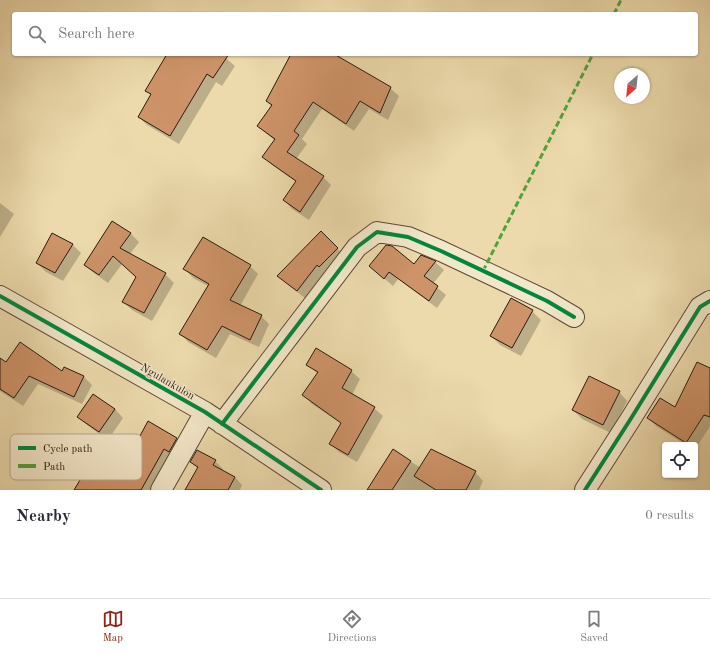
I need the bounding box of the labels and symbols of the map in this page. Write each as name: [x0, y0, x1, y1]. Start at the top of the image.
north arrow: [614, 68, 650, 104]
street label: Ngulankulon: [138, 362, 196, 402]
legend: [10, 434, 142, 480]
text: Cycle path: [43, 444, 93, 455]
text: Path: [43, 462, 65, 473]

